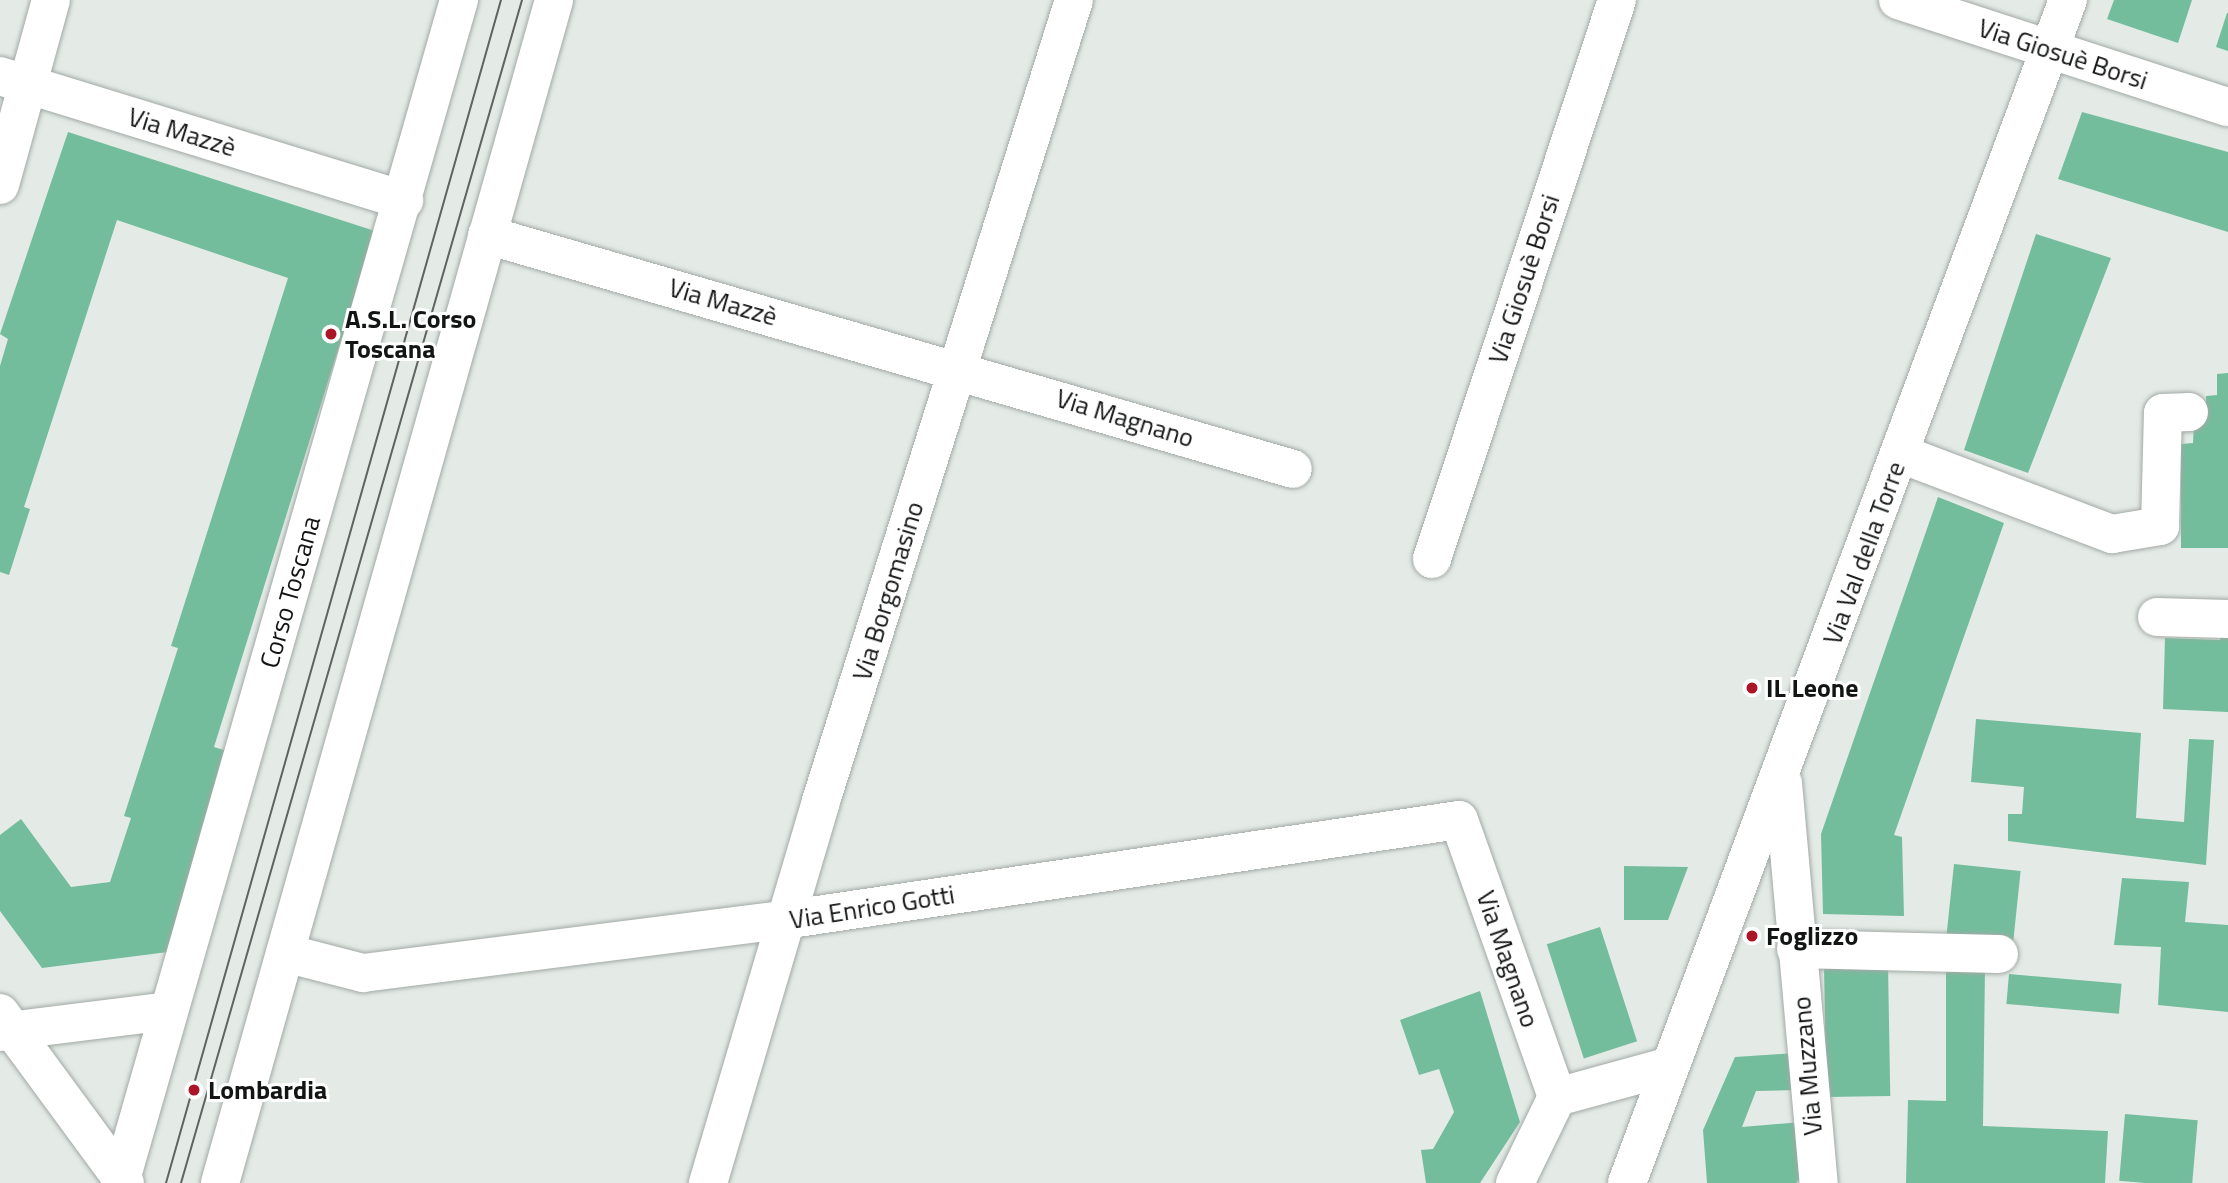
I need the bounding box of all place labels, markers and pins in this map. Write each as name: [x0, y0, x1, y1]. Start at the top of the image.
place label: A.S.L. Corso Toscana: [345, 303, 476, 364]
marker: A.S.L. Corso Toscana: [323, 326, 339, 342]
place label: IL Leone: [1766, 672, 1858, 704]
marker: IL Leone: [1744, 680, 1760, 696]
place label: Foglizzo: [1766, 920, 1858, 952]
marker: Foglizzo: [1744, 928, 1760, 944]
place label: Lombardia: [208, 1074, 327, 1106]
marker: Lombardia: [186, 1082, 202, 1098]

